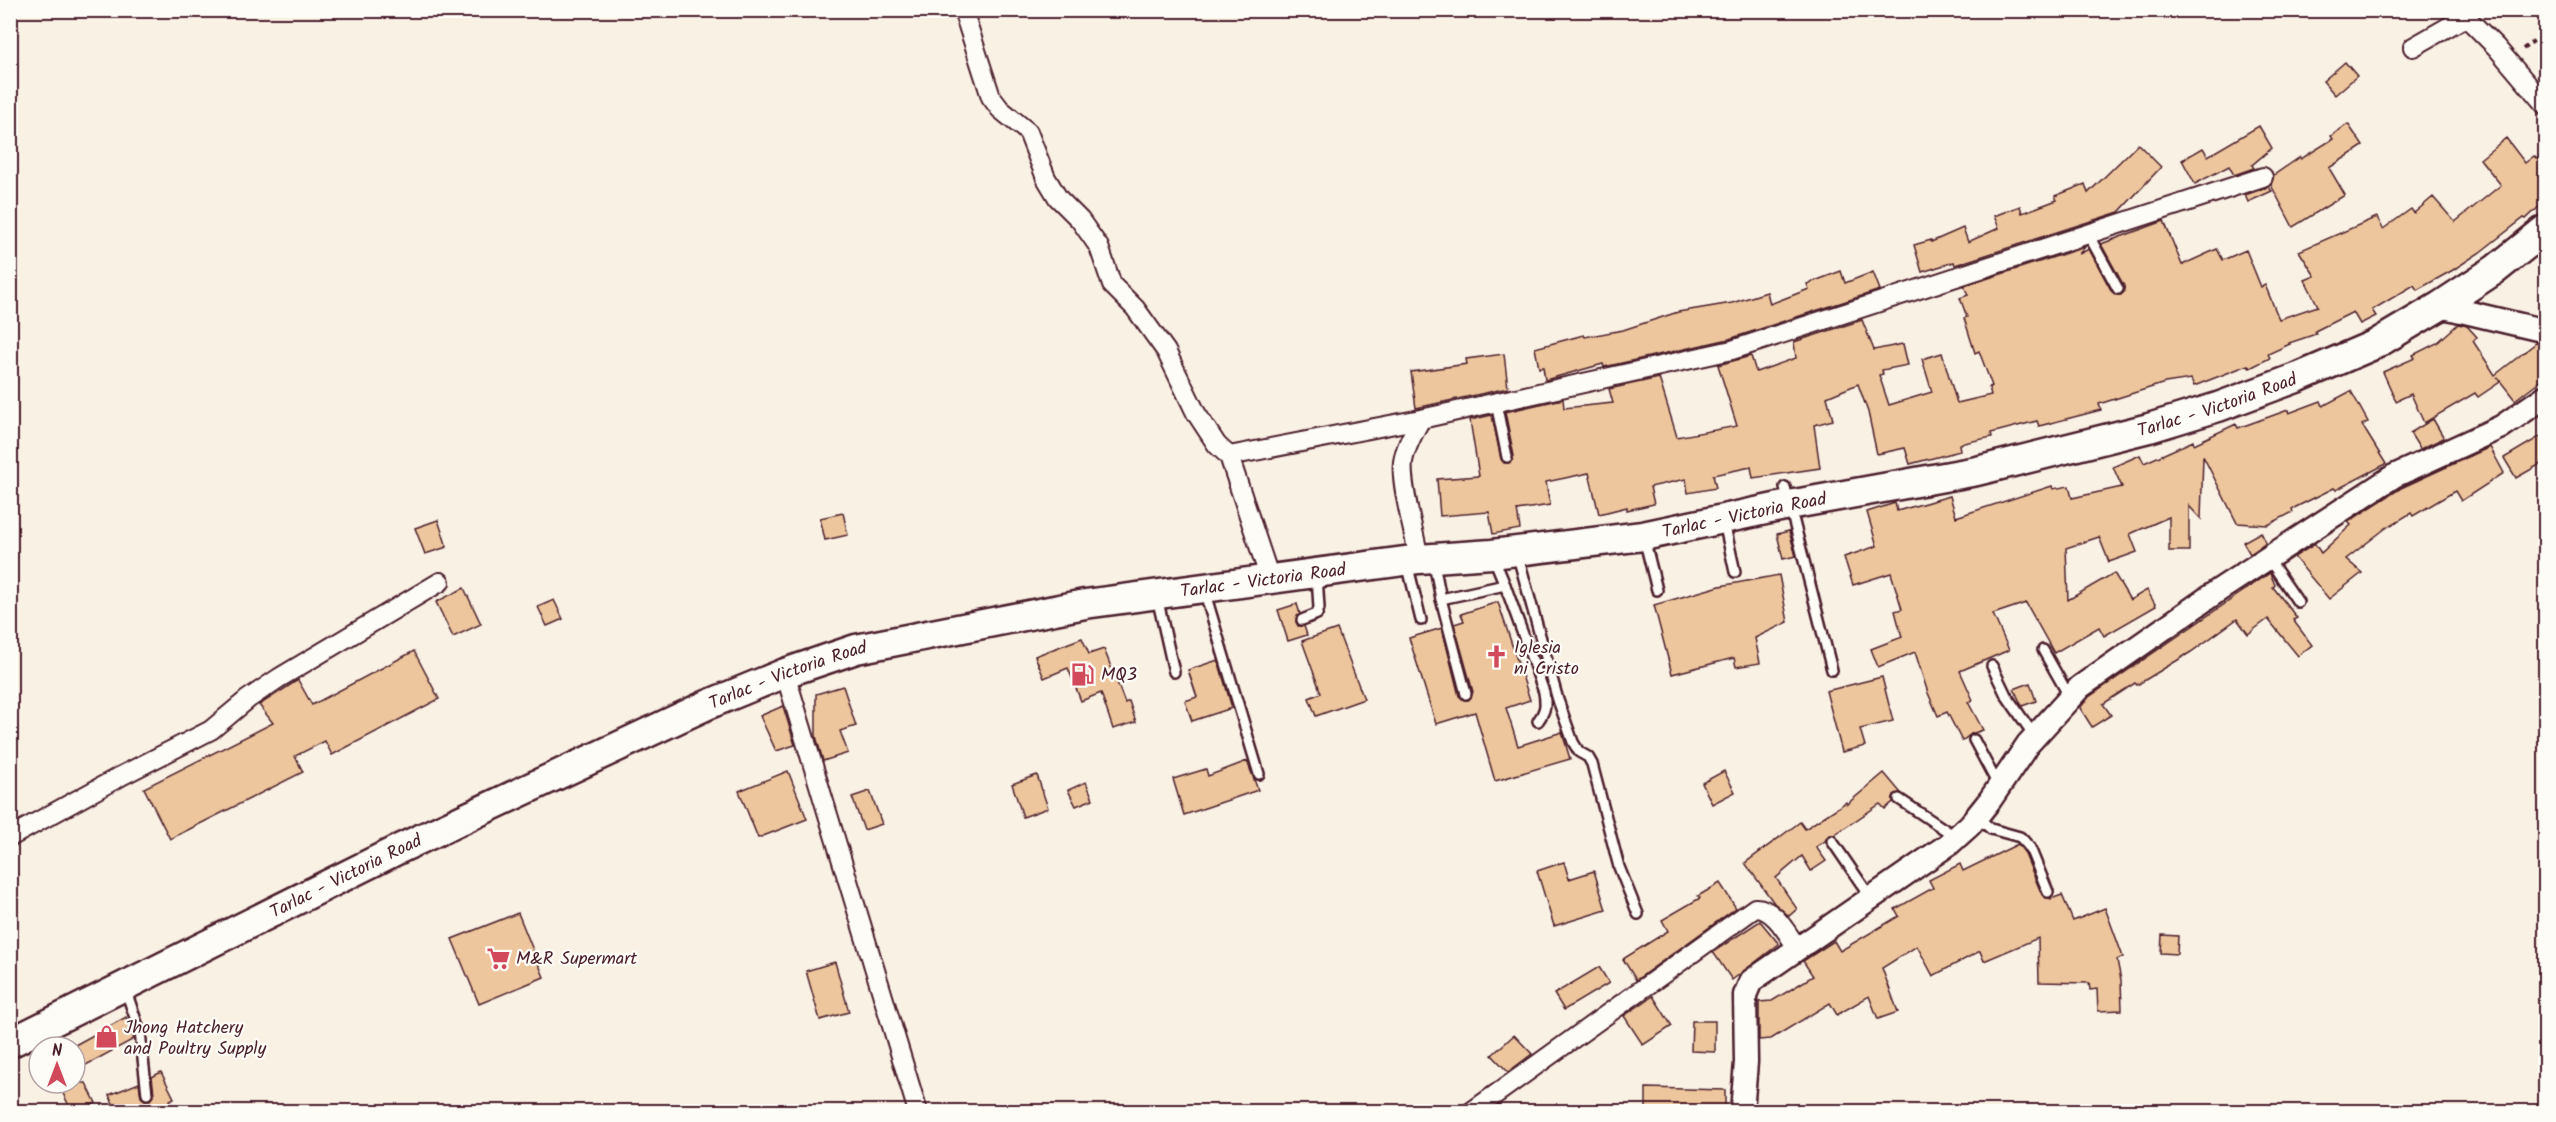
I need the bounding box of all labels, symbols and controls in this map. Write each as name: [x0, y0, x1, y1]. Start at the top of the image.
street label: Tarlac - Victoria Road: [2135, 366, 2302, 446]
street label: Tarlac - Victoria Road: [1660, 485, 1830, 547]
street label: Tarlac - Victoria Road: [1179, 556, 1349, 607]
street label: Tarlac - Victoria Road: [705, 634, 870, 719]
place label: Iglesia ni Cristo: [1514, 634, 1579, 684]
church icon: Iglesia ni Cristo: [1483, 644, 1509, 670]
fuel station icon: MQ3: [1070, 661, 1096, 687]
place label: MQ3: [1101, 661, 1137, 690]
street label: Tarlac - Victoria Road: [265, 827, 428, 927]
supermarket icon: M&R Supermart: [485, 945, 511, 971]
place label: M&R Supermart: [516, 945, 638, 974]
place label: Jhong Hatchery and Poultry Supply: [124, 1014, 267, 1064]
shop icon: Jhong Hatchery and Poultry Supply: [93, 1024, 119, 1050]
north arrow: [27, 1035, 87, 1095]
text: N: [52, 1039, 62, 1064]

